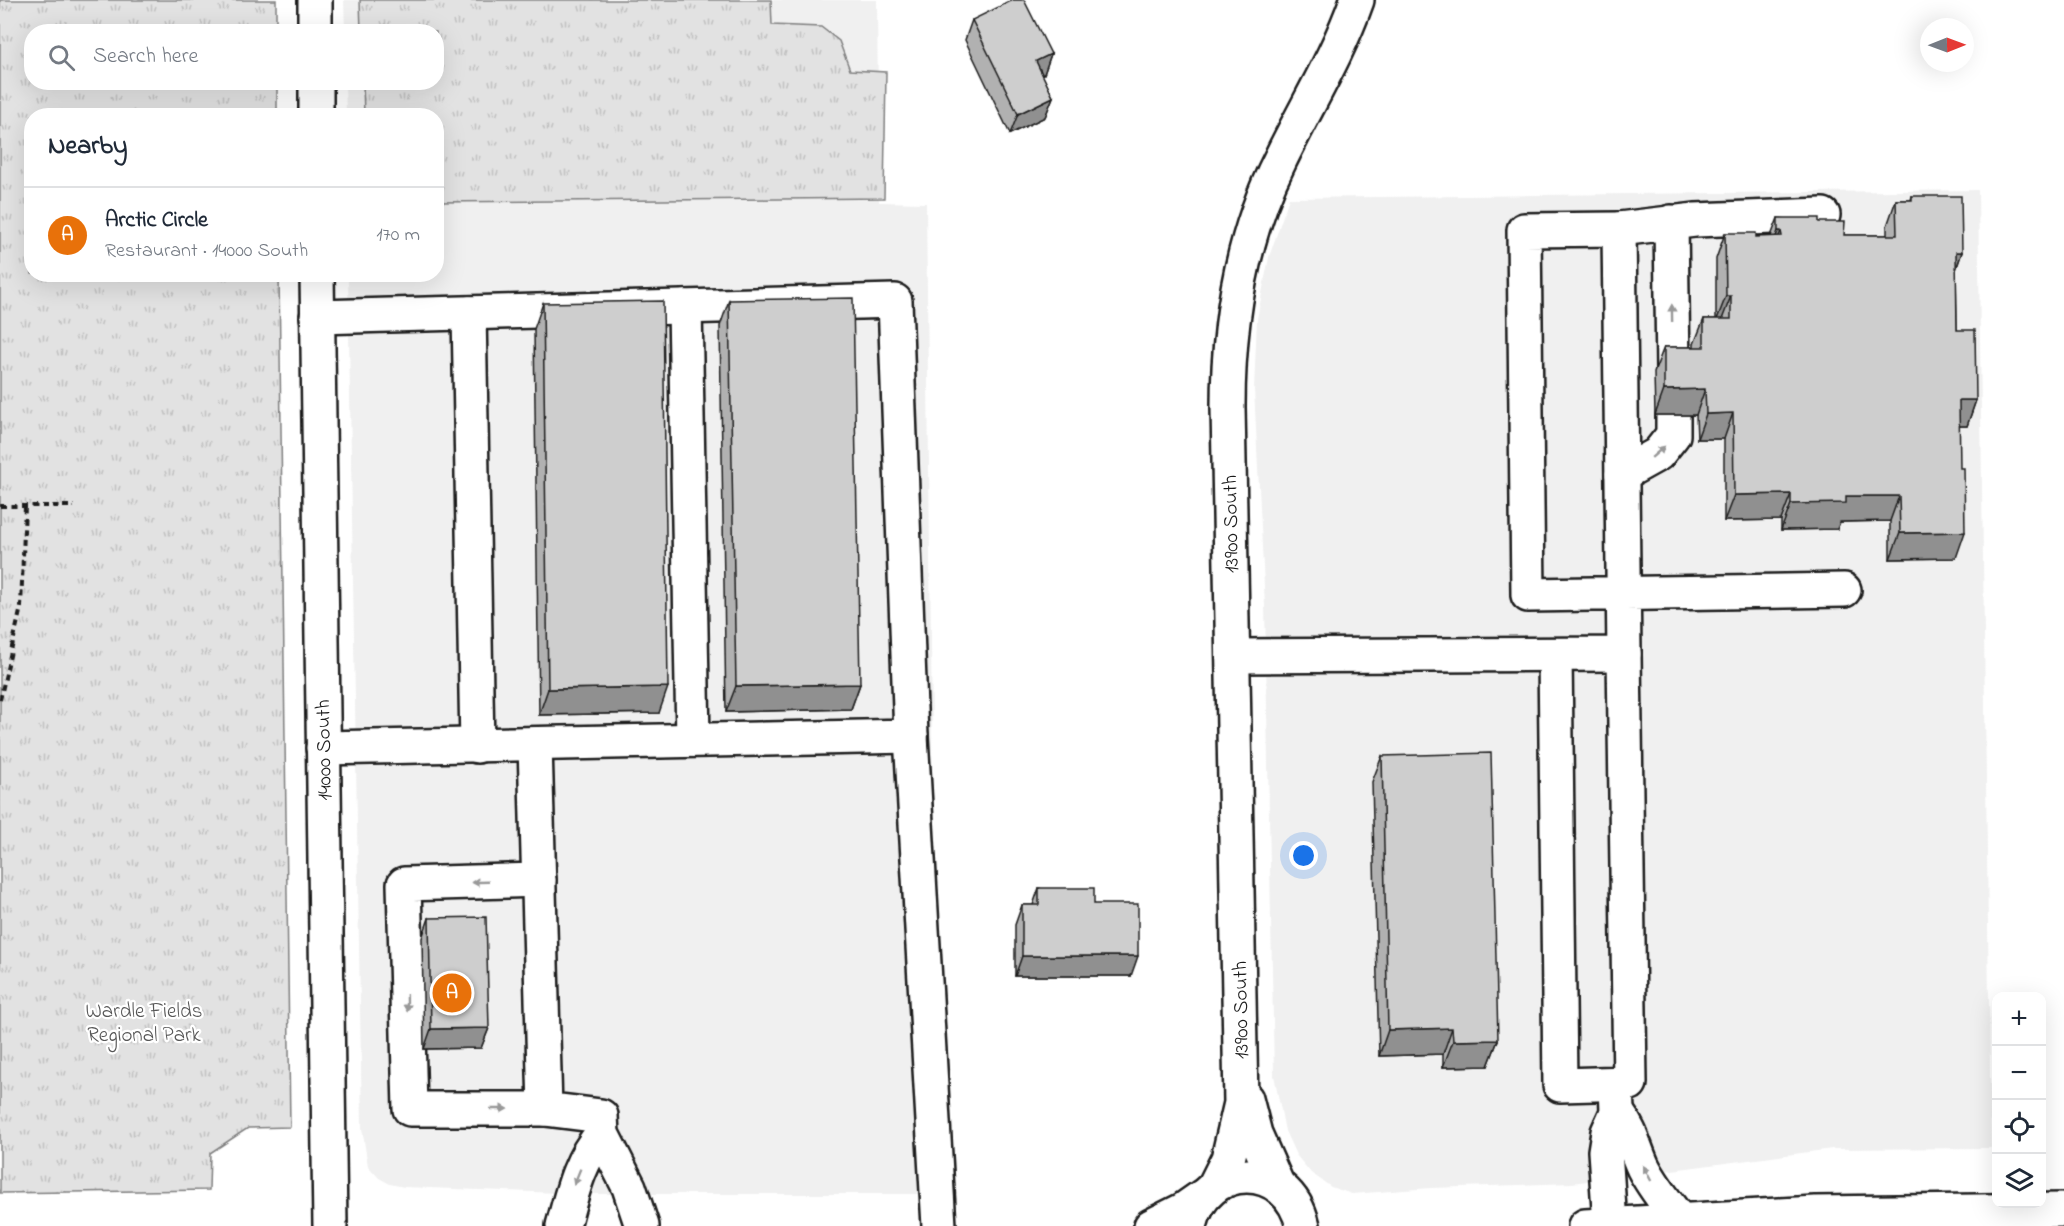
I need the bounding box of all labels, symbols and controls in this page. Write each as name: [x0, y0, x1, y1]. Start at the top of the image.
north arrow: [1920, 18, 1974, 72]
search box: [24, 24, 444, 90]
icon: search: [45, 41, 78, 74]
text: Search here: [93, 41, 198, 73]
text: Nearby: [48, 128, 127, 166]
text: Arctic Circle: [105, 205, 208, 237]
text: A: [61, 221, 74, 250]
text: 170 m: [376, 221, 420, 250]
text: Restaurant · 14000 South: [105, 237, 308, 266]
one-way arrow: [1667, 304, 1677, 323]
one-way arrow: [1650, 445, 1665, 459]
street label: 13900 South: [1216, 474, 1248, 573]
street label: 14000 South: [309, 699, 341, 801]
your location: [1289, 841, 1318, 870]
one-way arrow: [471, 877, 490, 887]
street label: 13900 South: [1226, 960, 1258, 1059]
pin: A: [432, 970, 472, 1016]
map controls: [1992, 992, 2046, 1208]
button: +: [1992, 992, 2046, 1046]
one-way arrow: [403, 994, 412, 1013]
park label: Wardle Fields Regional Park: [86, 997, 202, 1053]
button: −: [1992, 1046, 2046, 1100]
button: locate: [1992, 1100, 2046, 1154]
one-way arrow: [490, 1104, 509, 1114]
button: layers: [1992, 1154, 2046, 1208]
one-way arrow: [1642, 1164, 1652, 1181]
one-way arrow: [572, 1169, 582, 1187]

